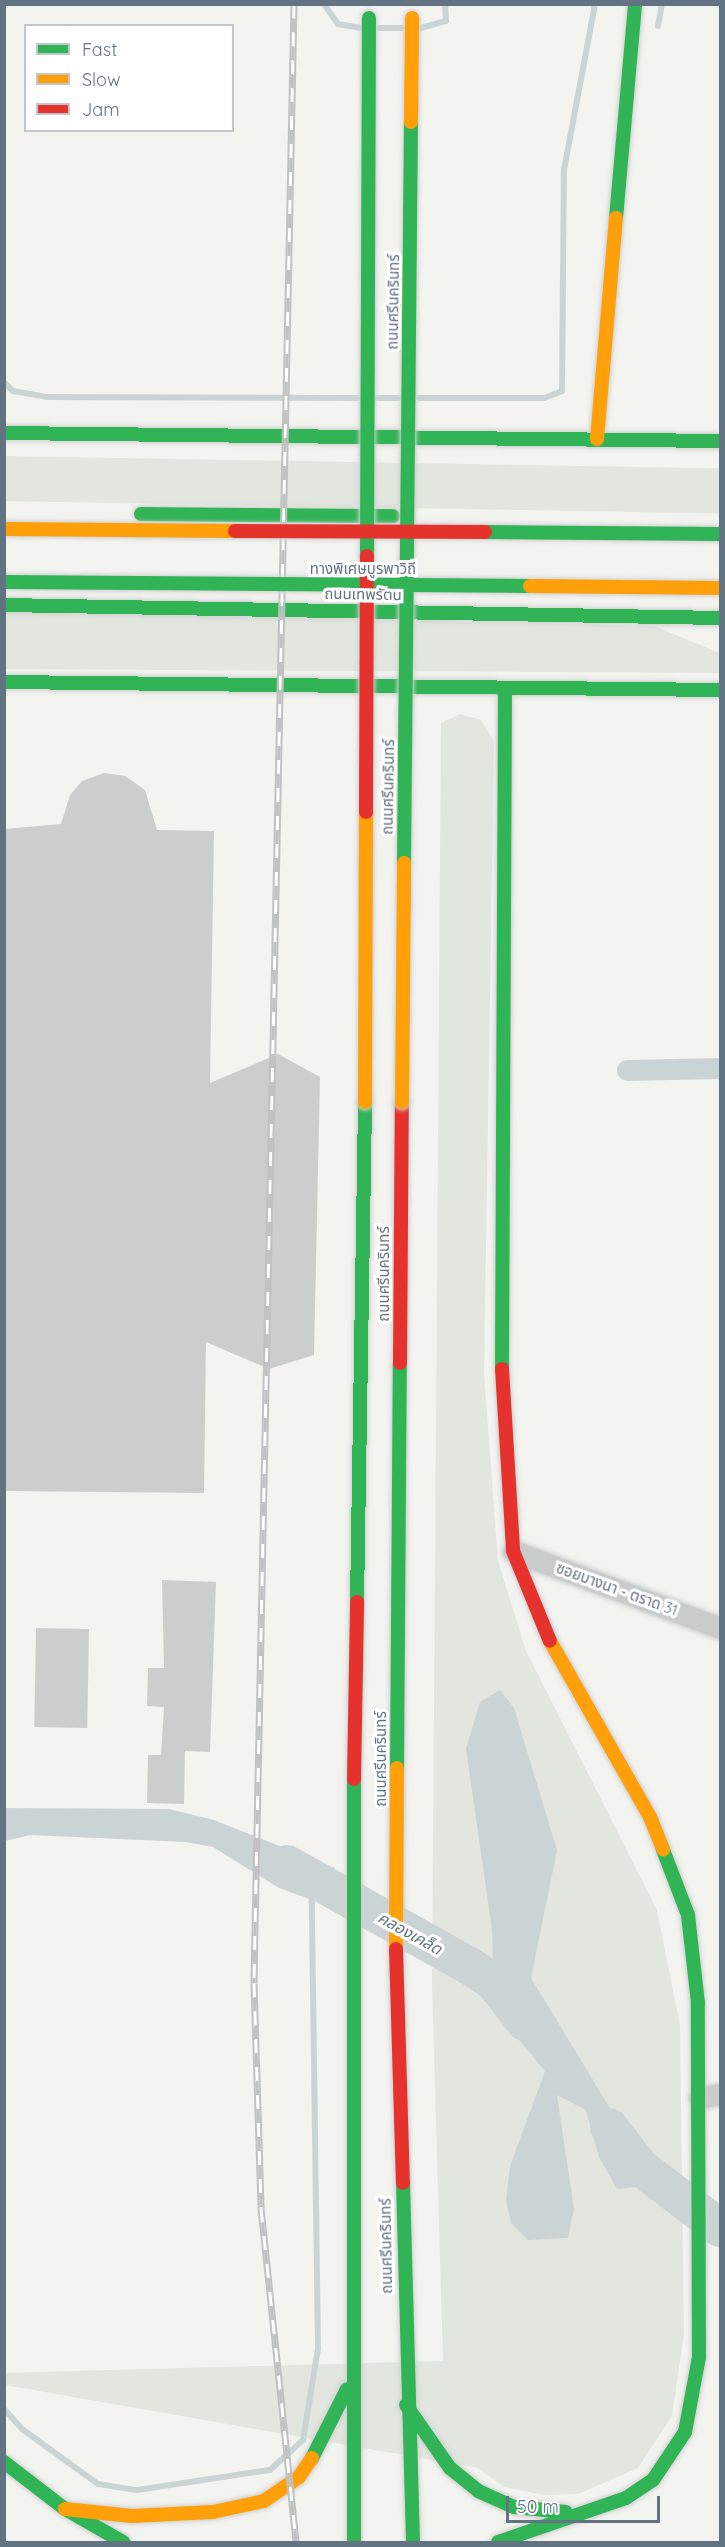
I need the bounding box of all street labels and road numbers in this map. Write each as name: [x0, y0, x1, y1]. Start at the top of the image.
street label: ถนนศรีนครินทร์: [383, 254, 403, 350]
street label: ทางพิเศษบูรพาวิถี: [310, 560, 416, 578]
street label: ถนนเทพรัตน: [324, 584, 402, 604]
street label: ถนนศรีนครินทร์: [378, 739, 398, 835]
street label: ถนนศรีนครินทร์: [375, 1226, 393, 1322]
street label: ซอยบางนา - ตราด 31: [554, 1559, 680, 1619]
street label: ถนนศรีนครินทร์: [372, 1711, 390, 1807]
street label: ถนนศรีนครินทร์: [376, 2198, 396, 2294]

